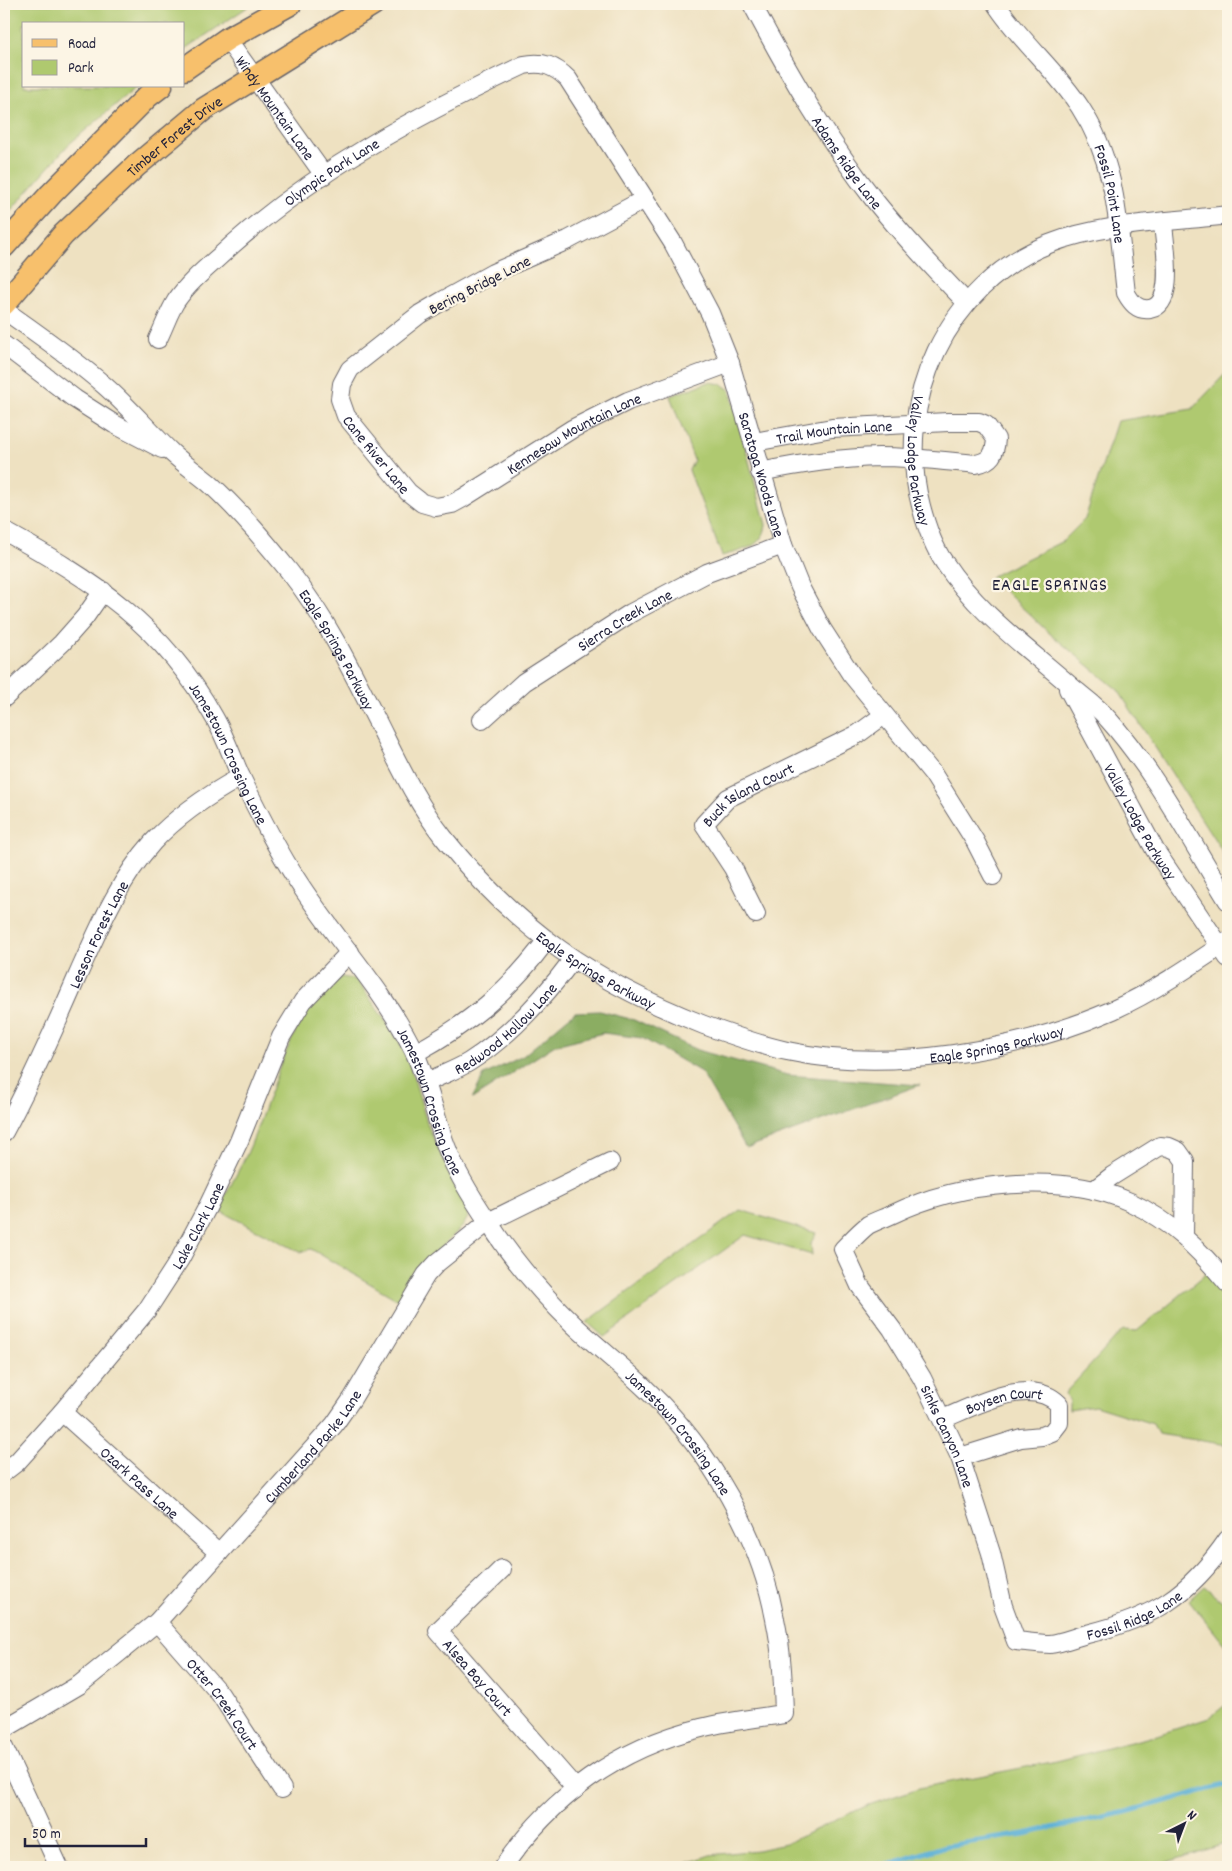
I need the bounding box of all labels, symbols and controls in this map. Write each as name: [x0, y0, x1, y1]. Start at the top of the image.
legend: [22, 22, 185, 88]
text: Road: [68, 34, 96, 56]
street label: Windy Mountain Lane: [228, 52, 319, 166]
text: Park: [68, 58, 94, 80]
street label: Timber Forest Drive: [122, 91, 228, 183]
street label: Adams Ridge Lane: [805, 112, 887, 216]
street label: Olympic Park Lane: [280, 133, 384, 213]
street label: Fossil Point Lane: [1087, 141, 1130, 245]
street label: Bering Bridge Lane: [425, 251, 535, 322]
street label: Kennesaw Mountain Lane: [503, 388, 645, 481]
street label: Valley Lodge Parkway: [900, 393, 935, 529]
street label: Saratoga Woods Lane: [731, 410, 789, 540]
street label: Cane River Lane: [336, 411, 414, 500]
street label: Trail Mountain Lane: [775, 416, 893, 452]
district label: EAGLE SPRINGS: [992, 574, 1108, 599]
street label: Sierra Creek Lane: [574, 584, 677, 659]
street label: Eagle Springs Parkway: [292, 585, 379, 715]
street label: Jamestown Crossing Lane: [182, 679, 272, 830]
street label: Buck Island Court: [698, 758, 799, 833]
street label: Valley Lodge Parkway: [1096, 760, 1181, 886]
street label: Lesson Forest Lane: [64, 877, 136, 993]
street label: Eagle Springs Parkway: [530, 926, 659, 1017]
street label: Redwood Hollow Lane: [451, 979, 564, 1082]
street label: Eagle Springs Parkway: [929, 1020, 1068, 1071]
street label: Jamestown Crossing Lane: [390, 1024, 467, 1180]
street label: Lake Clark Lane: [167, 1179, 232, 1275]
street label: Jamestown Crossing Lane: [619, 1366, 735, 1500]
street label: Sinks Canyon Lane: [913, 1382, 978, 1491]
street label: Boysen Court: [962, 1383, 1045, 1422]
street label: Cumberland Parke Lane: [260, 1386, 369, 1510]
street label: Ozark Pass Lane: [94, 1442, 183, 1526]
street label: Fossil Ridge Lane: [1084, 1586, 1188, 1648]
street label: Alsea Bay Court: [436, 1635, 517, 1723]
street label: Otter Creek Court: [180, 1654, 263, 1755]
north arrow: [1160, 1798, 1210, 1848]
text: N: [1182, 1806, 1201, 1826]
scale bar: [25, 1816, 146, 1848]
text: 50 m: [32, 1824, 61, 1846]

